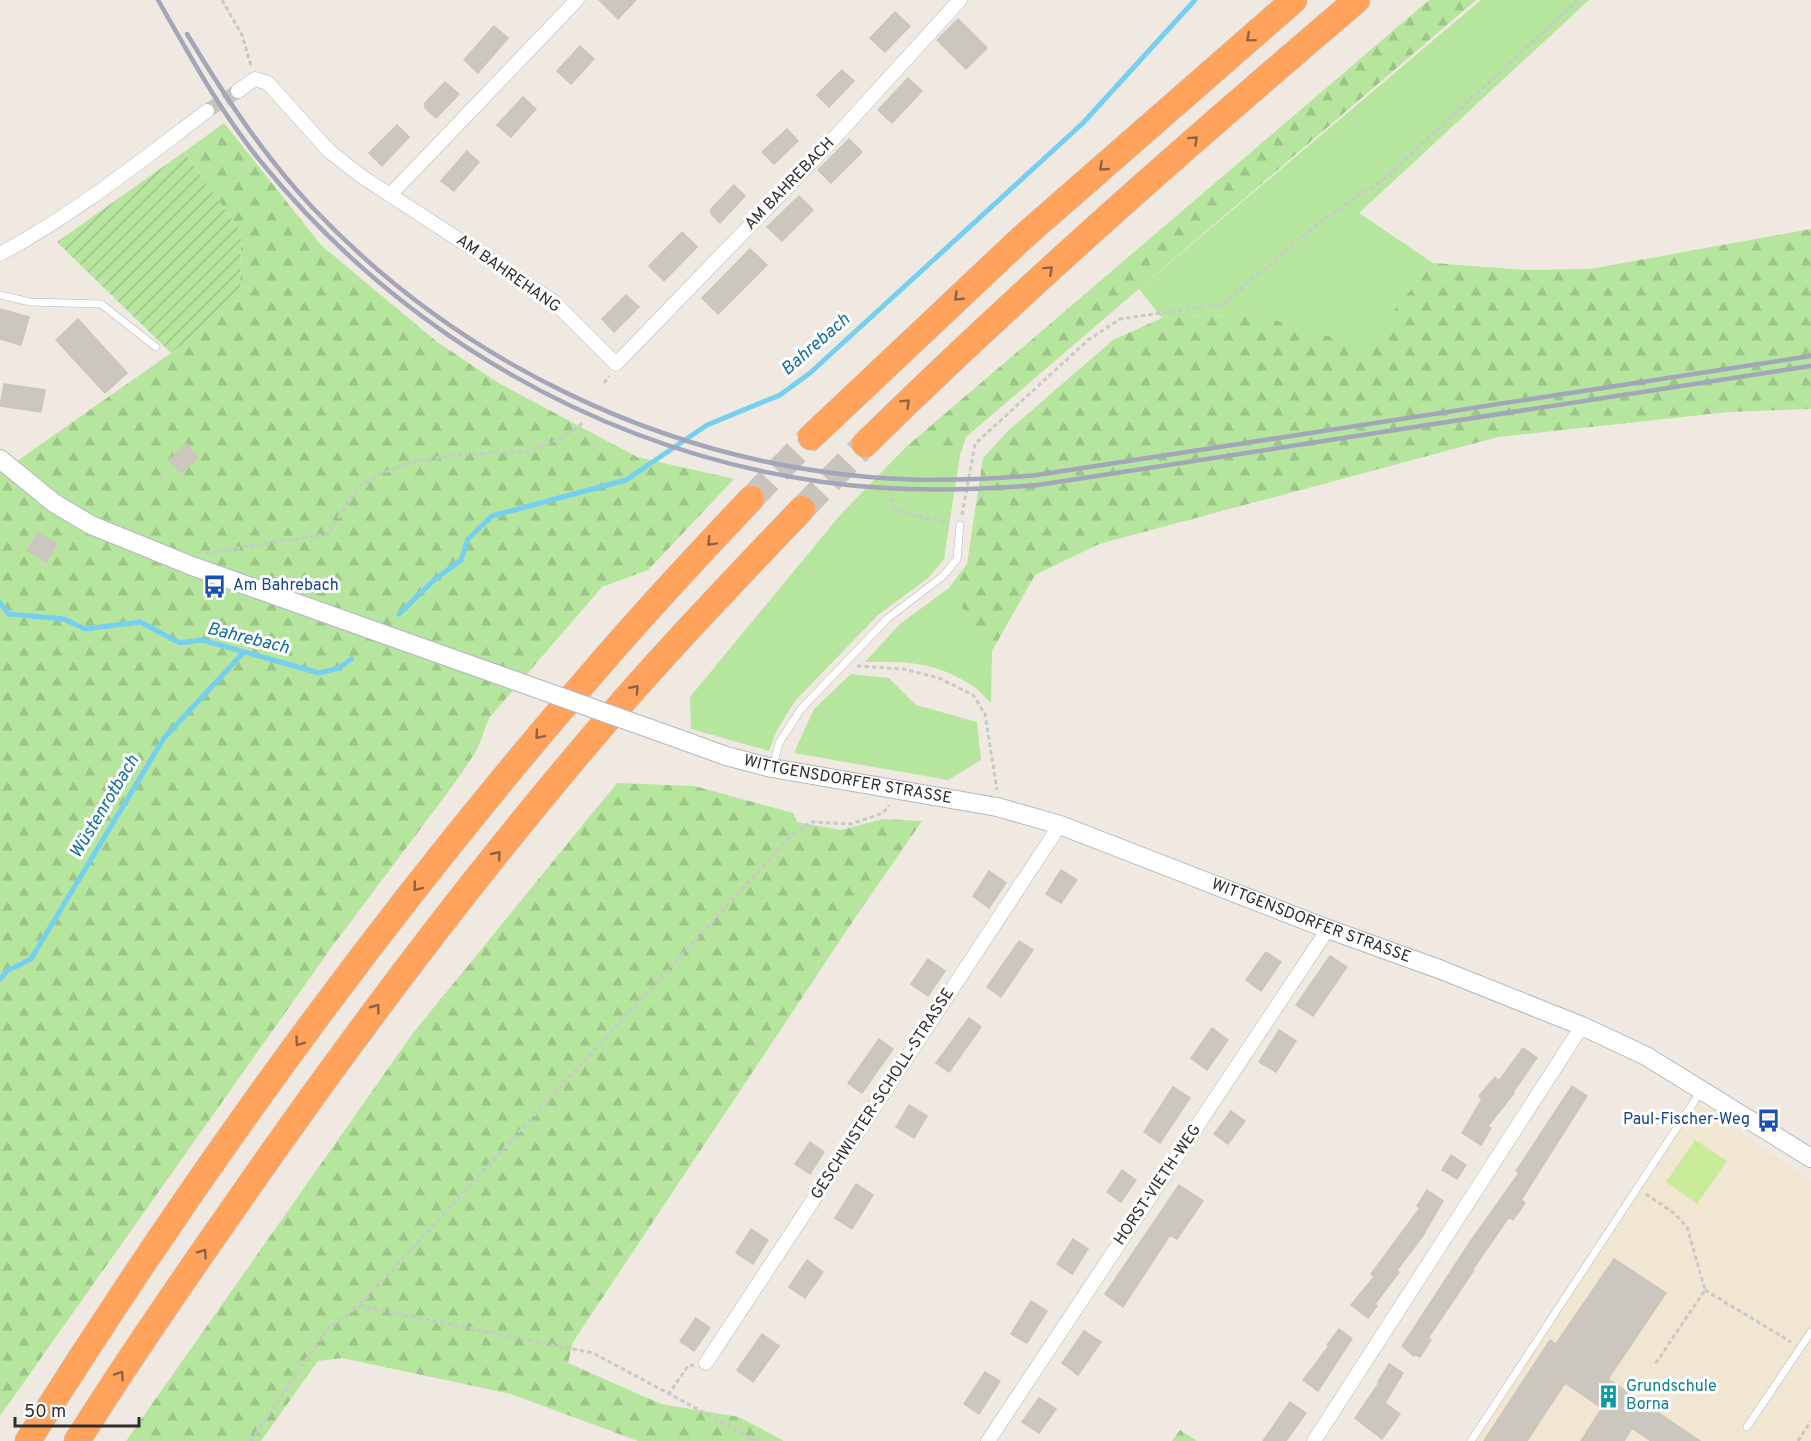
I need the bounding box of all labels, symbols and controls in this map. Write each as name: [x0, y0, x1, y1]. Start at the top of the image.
one-way arrow: [1246, 31, 1257, 42]
street label: AM BAHREBACH: [741, 134, 839, 234]
one-way arrow: [1188, 136, 1198, 147]
one-way arrow: [1099, 159, 1110, 170]
street label: AM BAHREHANG: [452, 231, 564, 317]
one-way arrow: [1042, 266, 1052, 277]
one-way arrow: [954, 290, 965, 301]
water label: Bahrebach: [777, 309, 855, 381]
one-way arrow: [899, 400, 910, 411]
one-way arrow: [707, 535, 718, 546]
bus stop icon: Am Bahrebach: [202, 573, 228, 599]
place label: Am Bahrebach: [233, 576, 339, 596]
water label: Bahrebach: [205, 618, 292, 660]
one-way arrow: [628, 685, 639, 696]
one-way arrow: [536, 728, 547, 739]
water label: Wüstenrotbach: [65, 751, 145, 863]
street label: WITTGENSDORFER STRASSE: [741, 751, 953, 809]
one-way arrow: [490, 851, 501, 862]
street label: WITTGENSDORFER STRASSE: [1208, 875, 1413, 968]
one-way arrow: [413, 880, 424, 891]
street label: GESCHWISTER-SCHOLL-STRASSE: [807, 985, 959, 1203]
one-way arrow: [369, 1004, 380, 1015]
one-way arrow: [296, 1036, 307, 1047]
bus stop icon: Paul-Fischer-Weg: [1755, 1107, 1781, 1133]
place label: Paul-Fischer-Weg: [1623, 1110, 1750, 1130]
street label: HORST-VIETH-WEG: [1110, 1121, 1206, 1249]
one-way arrow: [196, 1248, 207, 1259]
one-way arrow: [113, 1370, 124, 1381]
place label: Grundschule Borna: [1626, 1377, 1717, 1415]
building icon: Grundschule Borna: [1595, 1383, 1621, 1409]
scale bar: [15, 1390, 140, 1428]
text: 50 m: [24, 1401, 66, 1424]

